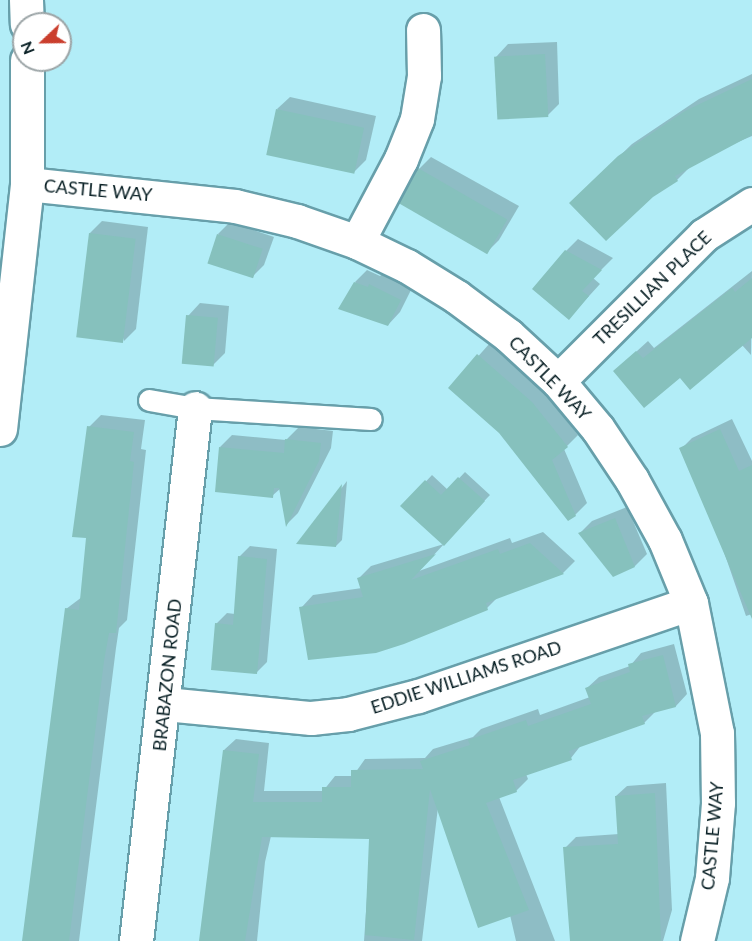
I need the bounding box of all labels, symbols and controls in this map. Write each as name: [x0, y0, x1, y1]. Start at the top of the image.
north arrow: [12, 12, 72, 72]
text: N: [16, 39, 38, 57]
street label: CASTLE WAY: [43, 174, 153, 206]
street label: TRESILLIAN PLACE: [589, 226, 715, 350]
street label: CASTLE WAY: [504, 331, 596, 425]
street label: BRABAZON ROAD: [148, 598, 186, 752]
street label: EDDIE WILLIAMS ROAD: [368, 636, 564, 718]
street label: CASTLE WAY: [696, 781, 728, 891]

